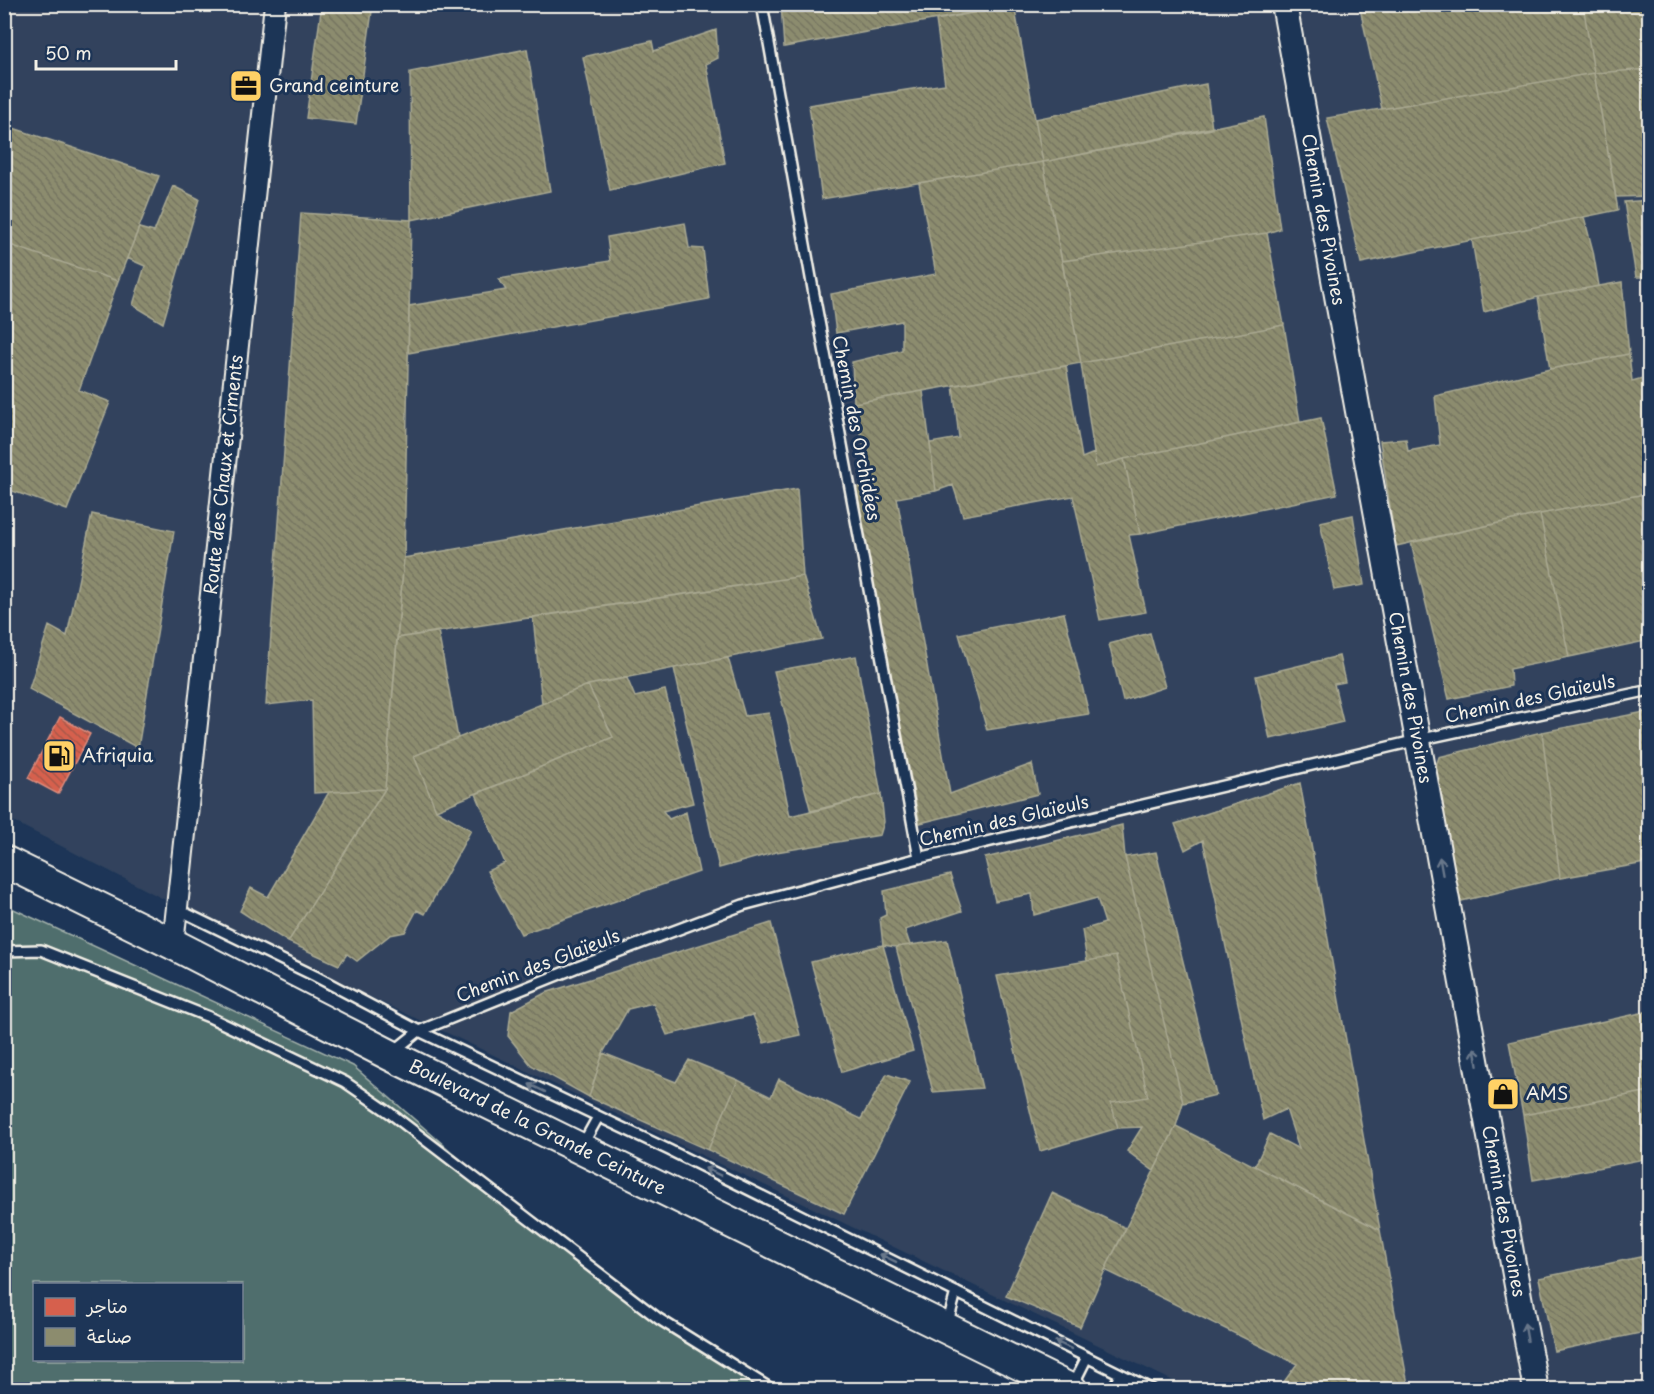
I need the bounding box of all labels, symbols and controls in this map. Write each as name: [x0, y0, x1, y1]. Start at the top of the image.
scale bar: [36, 33, 176, 71]
text: 50 m: [45, 39, 92, 66]
office icon: Grand ceinture: [228, 68, 264, 104]
place label: Grand ceinture: [269, 71, 399, 98]
street label: Chemin des Pivoines: [1296, 131, 1353, 307]
street label: Chemin des Orchidées: [826, 333, 889, 523]
street label: Route des Chaux et Ciments: [196, 353, 249, 596]
street label: Chemin des Pivoines: [1383, 609, 1440, 785]
street label: Chemin des Glaïeuls: [1442, 666, 1617, 729]
fuel station icon: Afriquia: [41, 738, 77, 774]
place label: Afriquia: [82, 741, 153, 768]
street label: Chemin des Glaïeuls: [916, 787, 1091, 852]
one-way arrow: [1435, 856, 1446, 876]
street label: Chemin des Glaïeuls: [452, 921, 623, 1008]
one-way arrow: [1470, 1048, 1481, 1068]
street label: Boulevard de la Grande Ceinture: [405, 1051, 671, 1201]
shop icon: AMS: [1485, 1076, 1521, 1112]
place label: AMS: [1526, 1079, 1568, 1106]
one-way arrow: [529, 1081, 547, 1093]
street label: Chemin des Pivoines: [1476, 1123, 1534, 1299]
one-way arrow: [705, 1166, 723, 1177]
one-way arrow: [879, 1252, 897, 1264]
legend: [33, 1283, 243, 1361]
text: متاجر: [85, 1292, 128, 1319]
text: صناعة: [87, 1322, 132, 1349]
one-way arrow: [1520, 1323, 1531, 1342]
one-way arrow: [1054, 1339, 1072, 1350]

